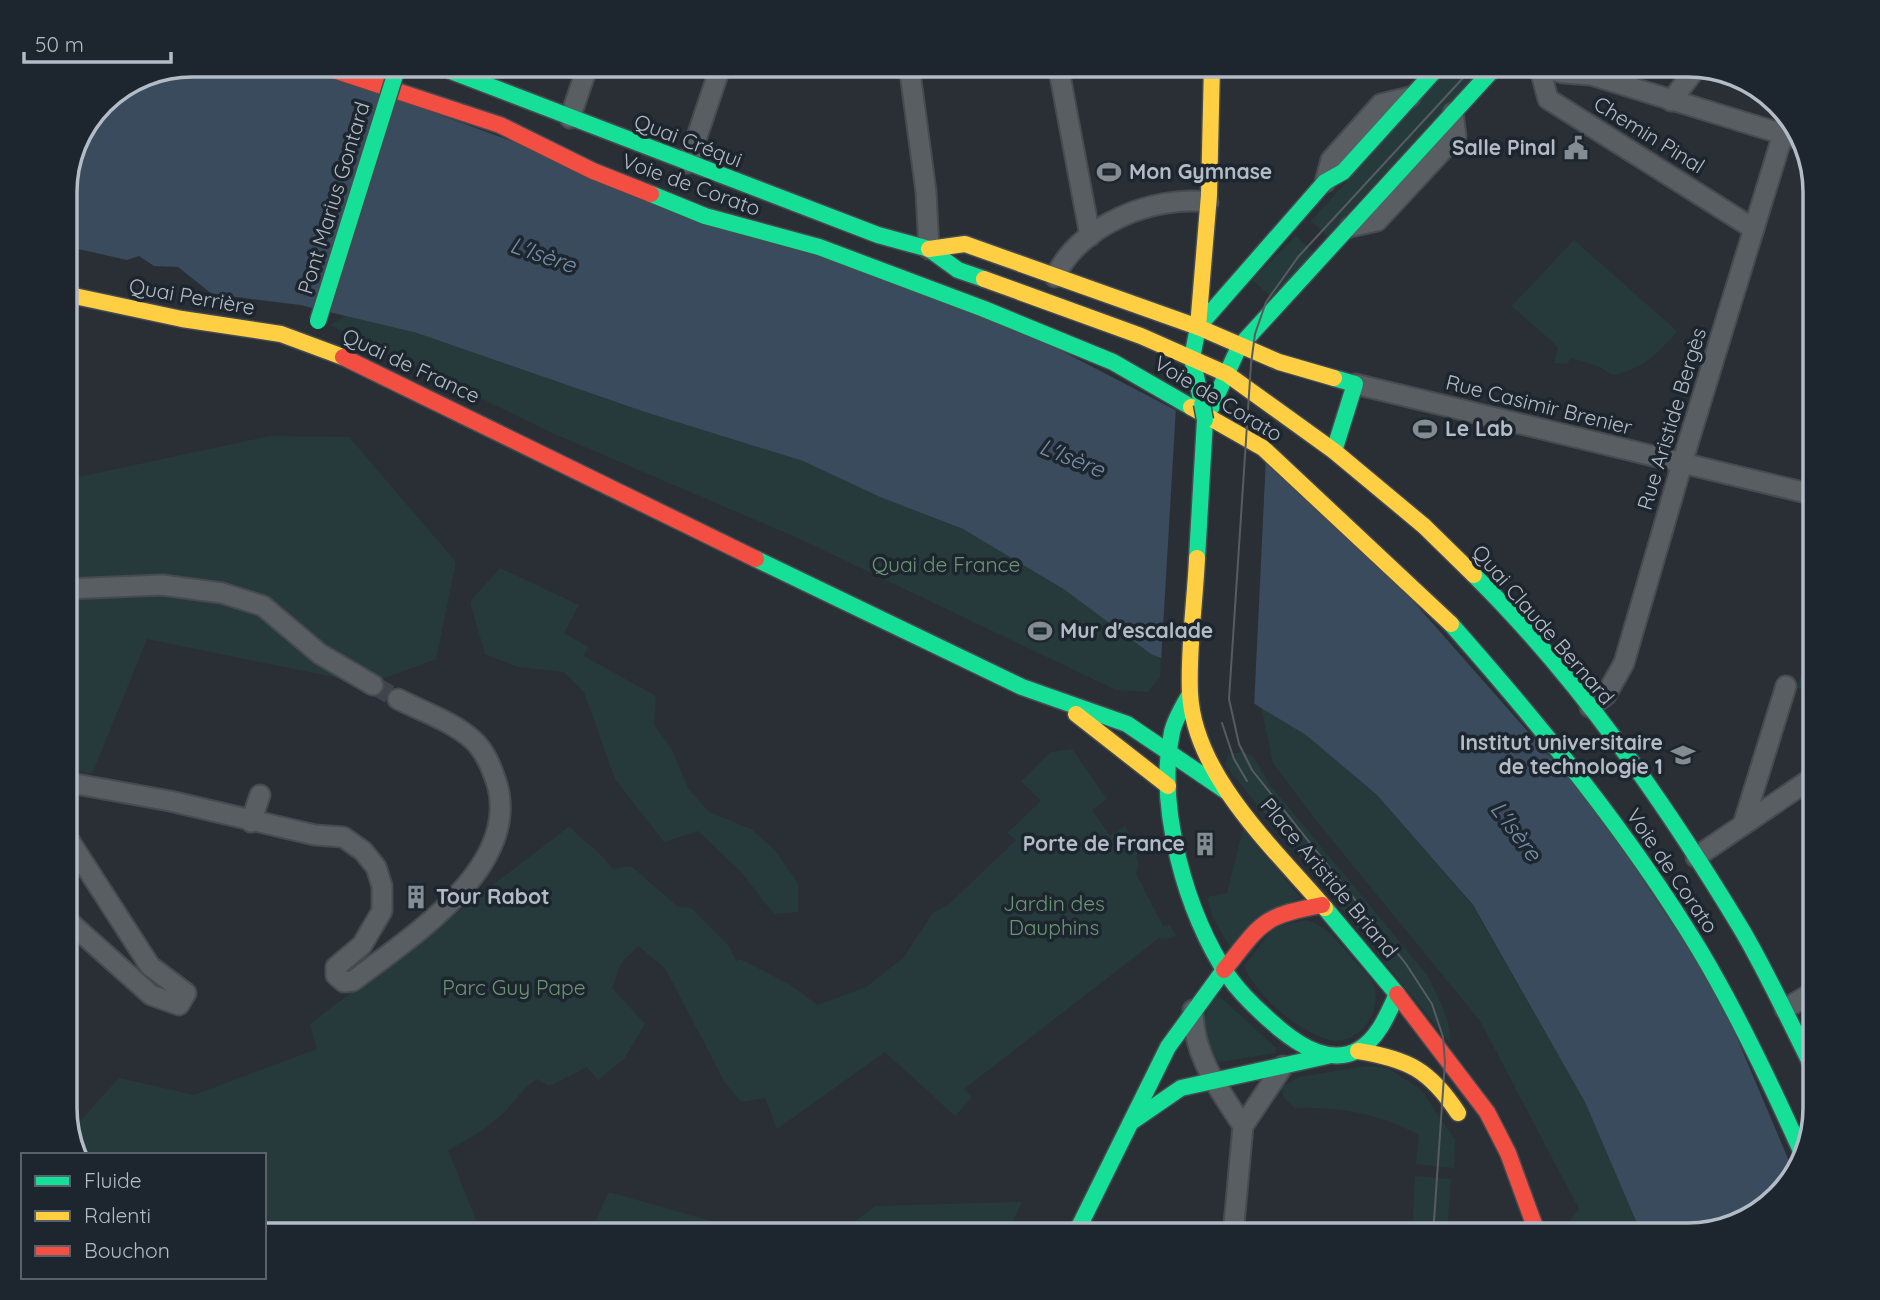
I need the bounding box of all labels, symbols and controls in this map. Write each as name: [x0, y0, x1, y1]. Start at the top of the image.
scale bar: [24, 21, 172, 65]
text: 50 m: [35, 31, 84, 57]
street label: Chemin Pinal: [1589, 90, 1710, 178]
street label: Pont Marius Gontard: [291, 98, 375, 297]
street label: Quai Créqui: [631, 108, 746, 173]
place label: Salle Pinal: [1452, 134, 1556, 160]
public building icon: Salle Pinal: [1562, 134, 1590, 162]
street label: Voie de Corato: [619, 147, 764, 221]
sports icon: Mon Gymnase: [1095, 158, 1123, 186]
place label: Mon Gymnase: [1129, 158, 1272, 184]
water label: L'Isère: [507, 230, 581, 280]
street label: Quai Perrière: [127, 272, 257, 320]
street label: Quai de France: [339, 322, 484, 408]
street label: Rue Aristide Bergès: [1631, 325, 1711, 513]
street label: Voie de Corato: [1150, 350, 1287, 447]
street label: Rue Casimir Brenier: [1443, 368, 1635, 440]
sports icon: Le Lab: [1411, 415, 1439, 443]
place label: Le Lab: [1445, 415, 1513, 441]
water label: L'Isère: [1035, 431, 1110, 484]
street label: Quai Claude Bernard: [1467, 539, 1620, 710]
park label: Quai de France: [872, 551, 1020, 577]
sports icon: Mur d'escalade: [1026, 617, 1054, 645]
place label: Mur d'escalade: [1060, 617, 1213, 643]
place label: Institut universitaire de technologie 1: [1460, 729, 1663, 779]
school or university icon: Institut universitaire de technologie 1: [1669, 741, 1697, 769]
street label: Place Aristide Briand: [1255, 792, 1404, 962]
water label: L'Isère: [1484, 795, 1549, 867]
street label: Voie de Corato: [1621, 803, 1724, 938]
place label: Porte de France: [1023, 830, 1185, 856]
building icon: Porte de France: [1191, 830, 1219, 858]
building icon: Tour Rabot: [402, 883, 430, 911]
place label: Tour Rabot: [436, 883, 550, 909]
park label: Jardin des Dauphins: [1003, 890, 1105, 940]
park label: Parc Guy Pape: [442, 974, 586, 1000]
legend: [21, 1153, 266, 1279]
text: Fluide: [84, 1167, 142, 1193]
text: Ralenti: [84, 1202, 151, 1228]
text: Bouchon: [84, 1237, 170, 1263]

